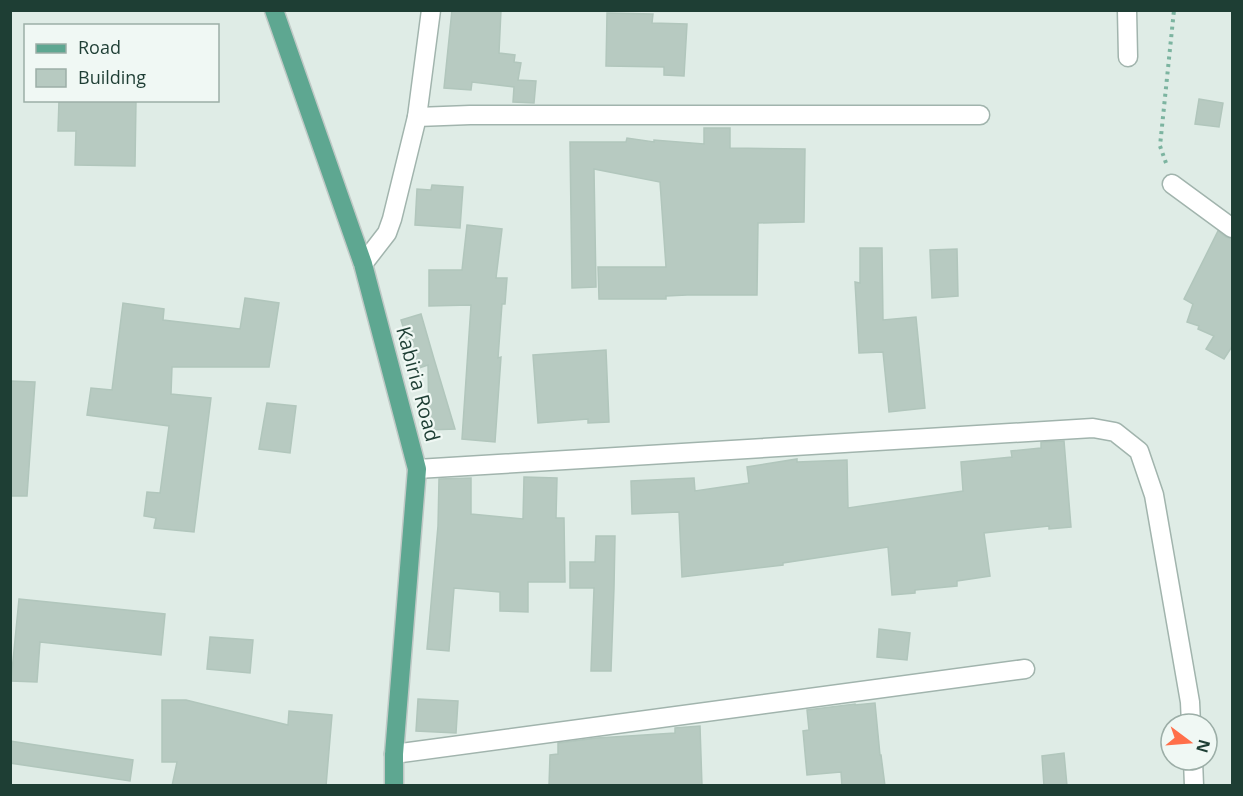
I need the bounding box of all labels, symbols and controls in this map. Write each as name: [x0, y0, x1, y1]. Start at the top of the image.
legend: [24, 24, 219, 102]
text: Road: [78, 35, 121, 59]
text: Building: [78, 65, 146, 89]
street label: Kabiria Road: [390, 323, 447, 444]
north arrow: [1159, 712, 1219, 772]
text: N: [1191, 737, 1216, 755]

